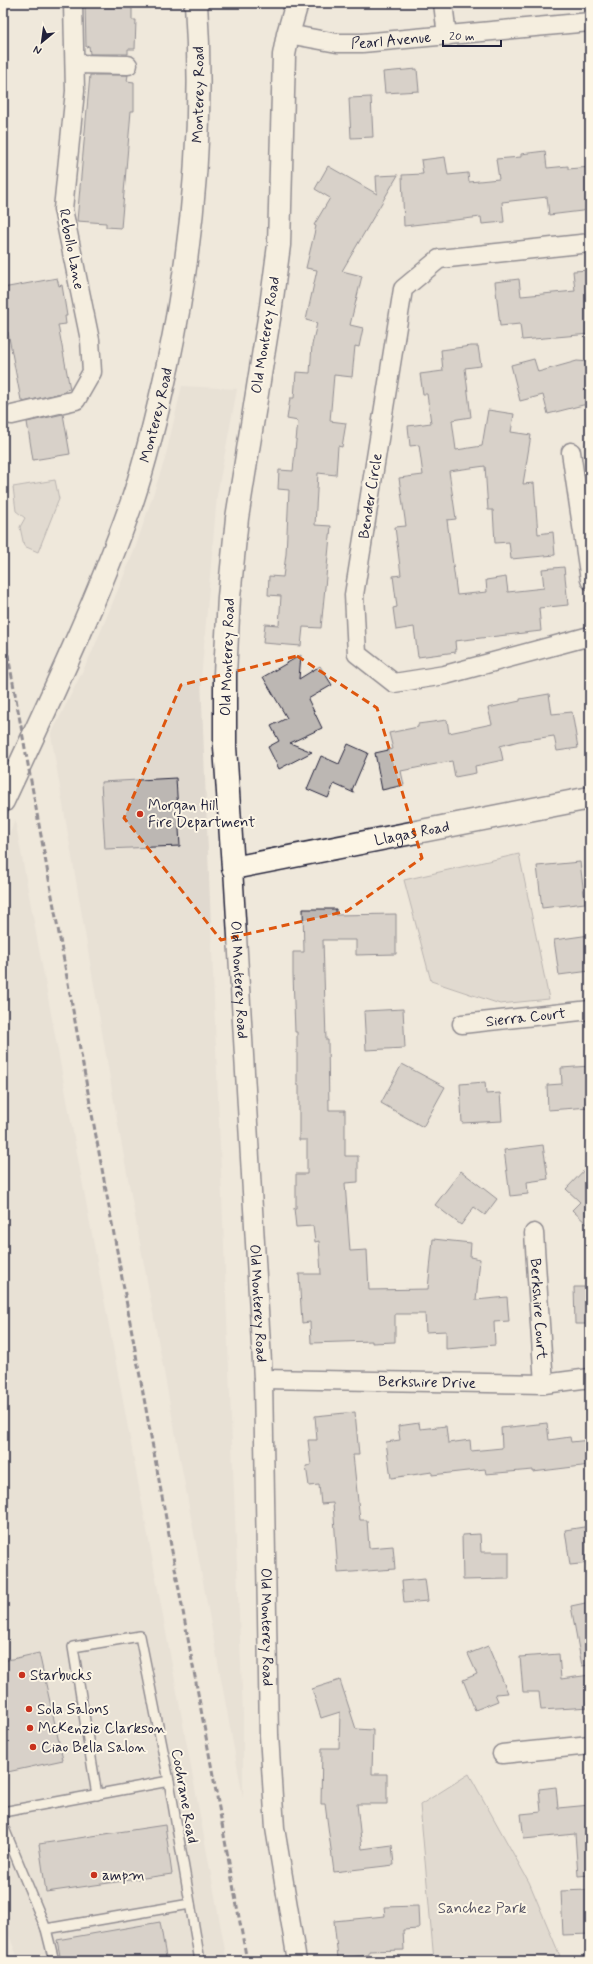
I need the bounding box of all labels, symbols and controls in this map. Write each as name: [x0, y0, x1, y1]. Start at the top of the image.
north arrow: [22, 22, 62, 62]
scale bar: [443, 22, 501, 48]
street label: Pearl Avenue: [351, 28, 432, 54]
text: 20 m: [449, 29, 475, 45]
text: N: [31, 42, 44, 58]
street label: Monterey Road: [188, 46, 210, 143]
street label: Rebollo Lane: [53, 207, 89, 291]
street label: Old Monterey Road: [247, 275, 285, 395]
street label: Monterey Road: [136, 366, 178, 465]
street label: Bender Circle: [354, 452, 388, 541]
street label: Old Monterey Road: [216, 598, 240, 716]
place label: Morgan Hill Fire Department: [148, 796, 255, 833]
marker: Morgan Hill Fire Department: [135, 809, 145, 819]
street label: Llagas Road: [373, 817, 451, 851]
street label: Old Monterey Road: [225, 920, 252, 1040]
street label: Sierra Court: [485, 1004, 567, 1032]
street label: Old Monterey Road: [244, 1244, 271, 1363]
street label: Berkshire Court: [525, 1258, 551, 1360]
street label: Berkshire Drive: [378, 1372, 476, 1394]
street label: Old Monterey Road: [255, 1568, 277, 1686]
place label: Starbucks: [30, 1666, 92, 1686]
marker: Starbucks: [17, 1670, 27, 1680]
place label: Sola Salons: [37, 1700, 109, 1720]
marker: Sola Salons: [24, 1704, 34, 1714]
place label: McKenzie Clarkson: [38, 1719, 166, 1739]
marker: McKenzie Clarkson: [25, 1723, 35, 1733]
place label: Ciao Bella Salon: [41, 1738, 147, 1758]
marker: Ciao Bella Salon: [28, 1742, 38, 1752]
street label: Cochrane Road: [166, 1747, 202, 1845]
place label: ampm: [102, 1866, 144, 1886]
marker: ampm: [89, 1870, 99, 1880]
park label: Sanchez Park: [438, 1899, 527, 1919]

